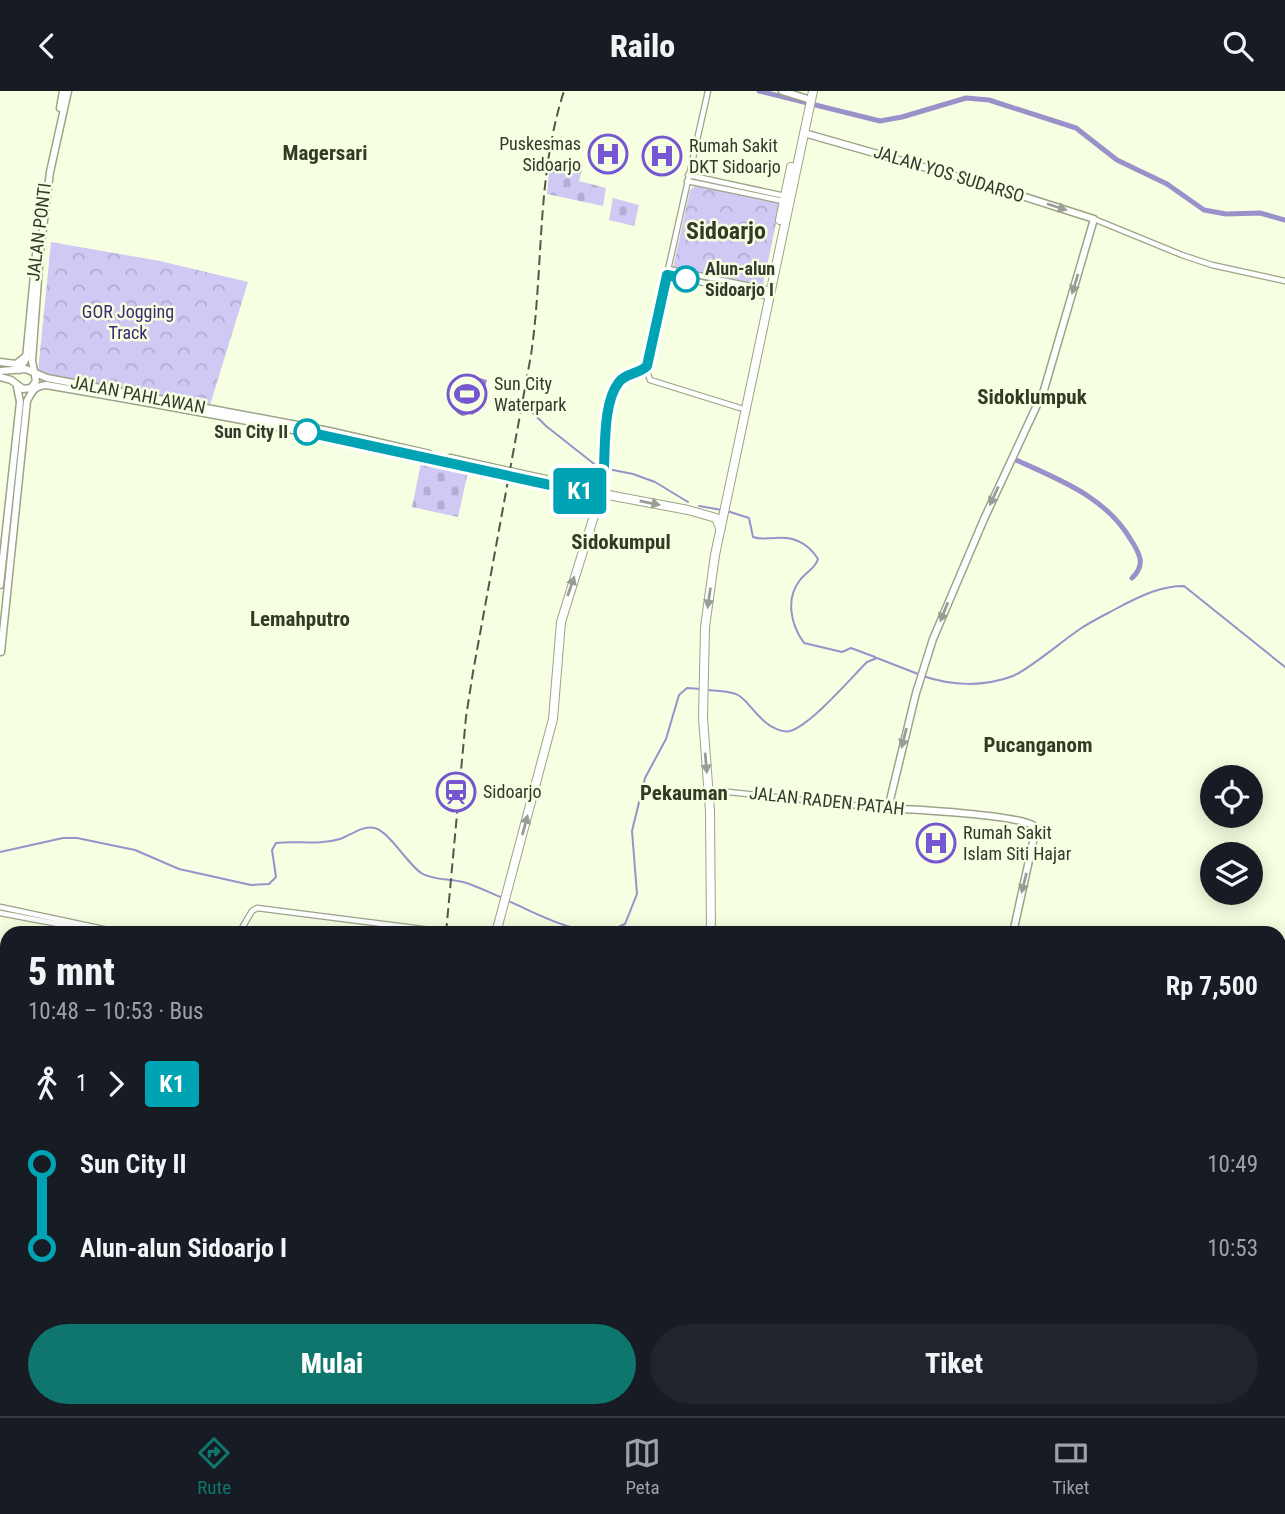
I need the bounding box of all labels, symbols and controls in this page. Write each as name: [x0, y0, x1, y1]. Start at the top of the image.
icon: back: [28, 27, 66, 65]
text: Railo: [610, 27, 675, 65]
icon: search: [1219, 27, 1257, 65]
place label: Puskesmas Sidoarjo: [499, 133, 581, 175]
hospital icon: Puskesmas Sidoarjo: [587, 133, 629, 175]
hospital icon: Rumah Sakit DKT Sidoarjo: [641, 135, 683, 177]
place label: Rumah Sakit DKT Sidoarjo: [689, 135, 781, 177]
district label: Magersari: [282, 141, 368, 165]
street label: JALAN YOS SUDARSO: [871, 141, 1027, 206]
street label: JALAN PONTI: [22, 182, 55, 282]
one-way arrow: [1047, 202, 1068, 213]
district label: Sidoarjo: [686, 217, 766, 245]
place label: Alun-alun Sidoarjo I: [705, 258, 775, 300]
marker: Alun-alun Sidoarjo I: [673, 266, 699, 292]
one-way arrow: [1069, 274, 1079, 295]
park label: GOR Jogging Track: [82, 301, 174, 343]
street label: JALAN PAHLAWAN: [69, 371, 207, 418]
sports icon: Sun City Waterpark: [446, 373, 488, 415]
place label: Sun City Waterpark: [494, 373, 566, 415]
district label: Sidoklumpuk: [977, 385, 1088, 409]
marker: Sun City II: [294, 419, 320, 445]
place label: Sun City II: [214, 421, 288, 442]
line badge: K1: [548, 468, 612, 514]
text: K1: [567, 477, 593, 505]
one-way arrow: [989, 486, 1000, 506]
one-way arrow: [639, 497, 661, 508]
district label: Sidokumpul: [571, 530, 671, 554]
one-way arrow: [567, 575, 577, 596]
one-way arrow: [703, 587, 714, 609]
one-way arrow: [939, 602, 950, 623]
district label: Lemahputro: [250, 607, 350, 631]
one-way arrow: [898, 727, 909, 749]
district label: Pucanganom: [984, 733, 1092, 757]
one-way arrow: [701, 752, 712, 774]
map controls: [1200, 765, 1263, 905]
button: locate: [1200, 765, 1263, 828]
station icon: Sidoarjo: [435, 771, 477, 813]
place label: Sidoarjo: [483, 781, 542, 802]
district label: Pekauman: [640, 781, 728, 805]
street label: JALAN RADEN PATAH: [748, 782, 906, 819]
one-way arrow: [521, 814, 531, 835]
hospital icon: Rumah Sakit Islam Siti Hajar: [915, 822, 957, 864]
place label: Rumah Sakit Islam Siti Hajar: [963, 822, 1072, 864]
button: layers: [1200, 842, 1263, 905]
one-way arrow: [1018, 872, 1029, 894]
text: 5 mnt: [28, 950, 115, 994]
text: Rp 7,500: [1166, 971, 1258, 1001]
text: 10:48 – 10:53 · Bus: [28, 998, 204, 1025]
icon: walk: [28, 1065, 66, 1103]
icon: forward: [97, 1065, 135, 1103]
text: 1: [76, 1070, 87, 1097]
text: K1: [159, 1070, 185, 1098]
text: Sun City II: [80, 1149, 187, 1179]
text: 10:49: [1207, 1151, 1258, 1178]
text: Alun-alun Sidoarjo I: [80, 1233, 287, 1263]
text: 10:53: [1207, 1235, 1258, 1262]
button: Mulai: [28, 1324, 636, 1404]
button: Tiket: [650, 1324, 1258, 1404]
tab: Rute: [195, 1434, 233, 1499]
tab: Peta: [623, 1434, 661, 1499]
tab: Tiket: [1052, 1434, 1090, 1499]

